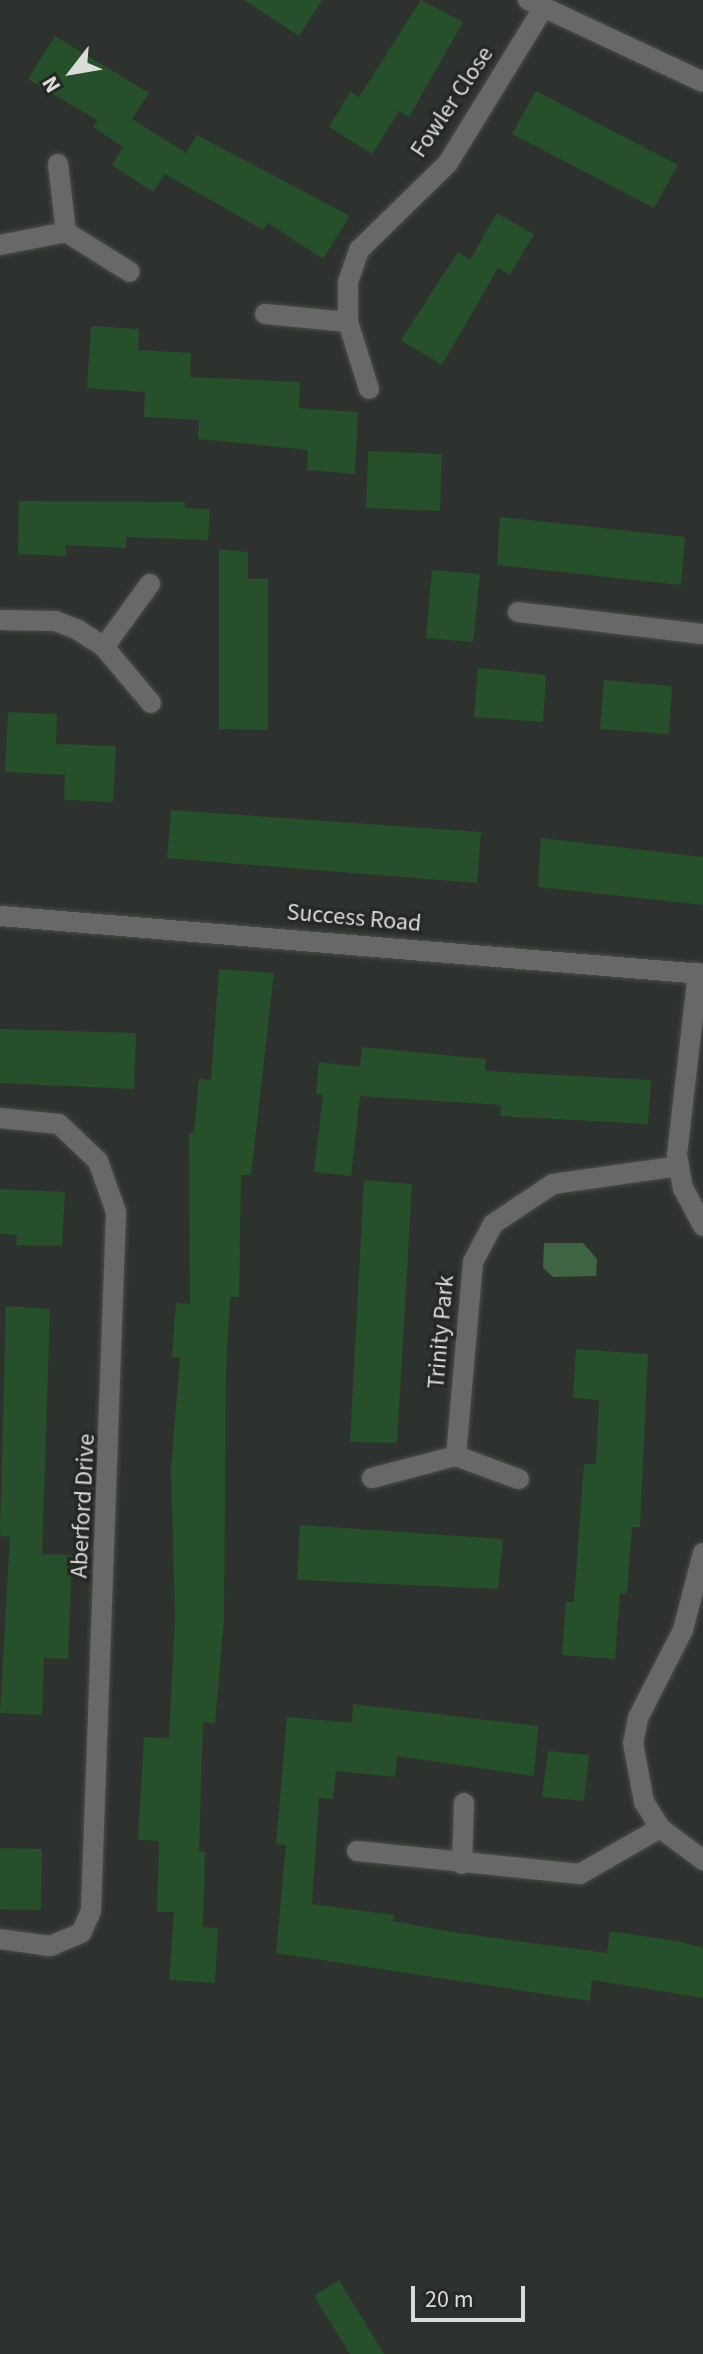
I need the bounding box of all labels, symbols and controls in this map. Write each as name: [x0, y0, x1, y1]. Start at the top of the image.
north arrow: [32, 32, 112, 112]
street label: Fowler Close: [404, 41, 500, 163]
text: N: [34, 70, 69, 99]
street label: Success Road: [285, 898, 423, 938]
street label: Trinity Park: [422, 1274, 460, 1390]
street label: Aberford Drive: [65, 1433, 101, 1579]
scale bar: [415, 2270, 529, 2320]
text: 20 m: [425, 2282, 474, 2317]

